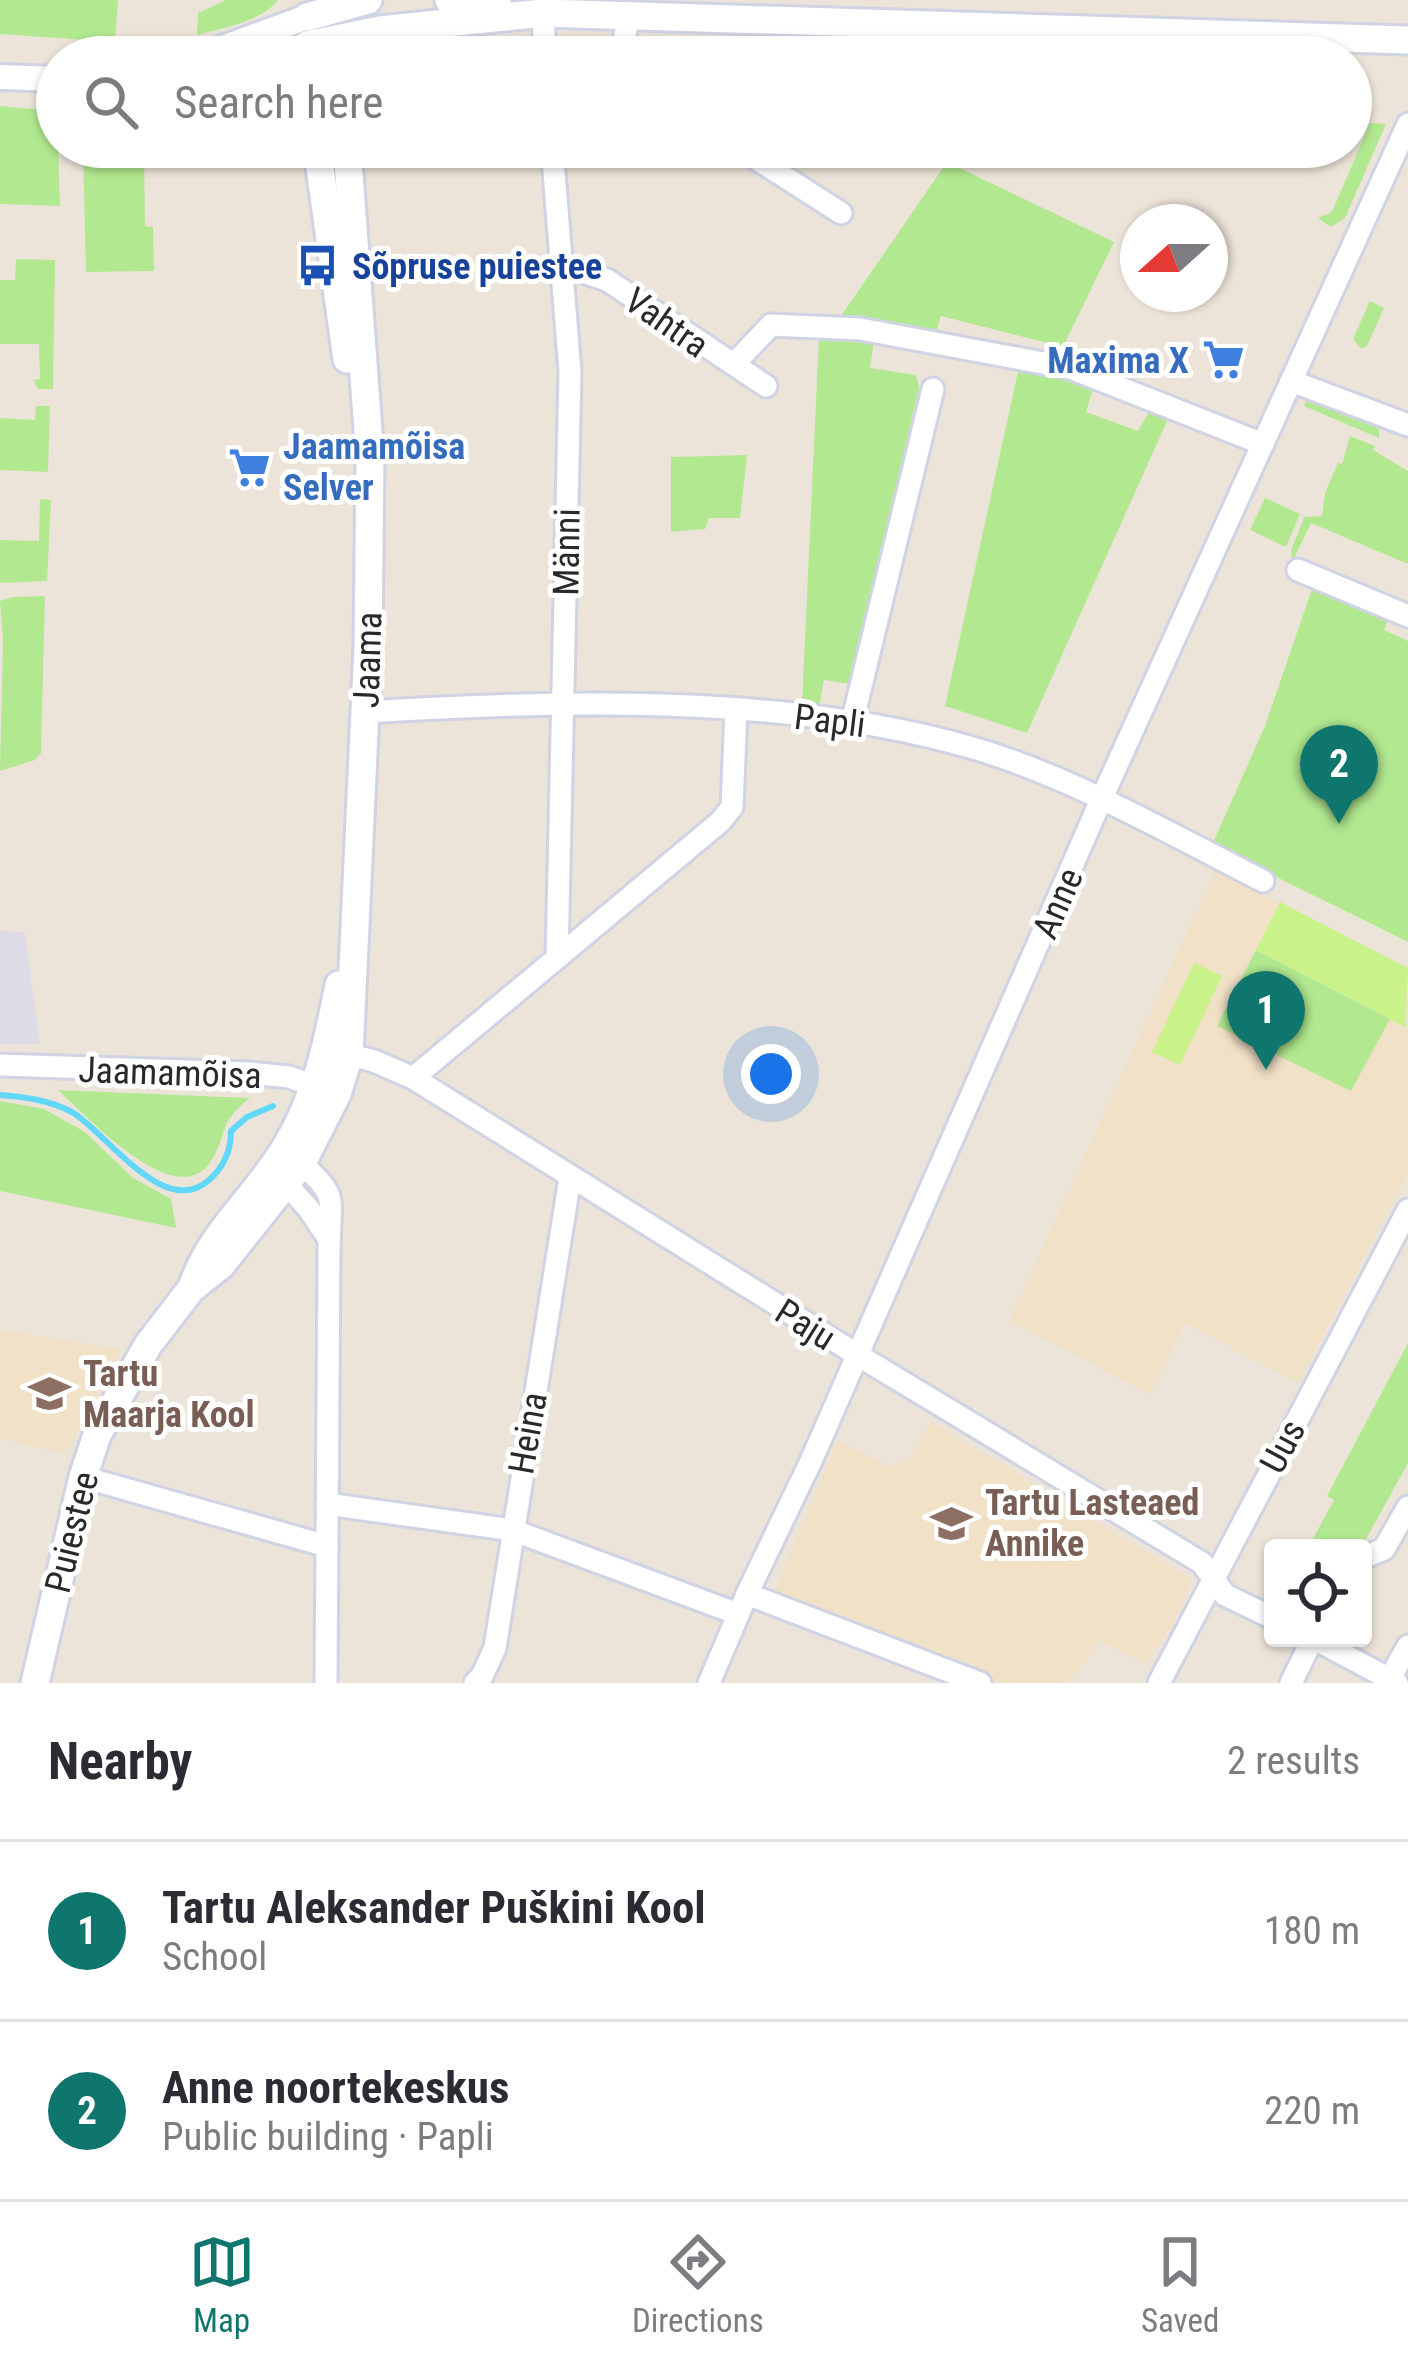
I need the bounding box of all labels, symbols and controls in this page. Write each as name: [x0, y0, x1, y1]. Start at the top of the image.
search box: [36, 36, 1372, 168]
icon: search: [78, 69, 144, 135]
text: Search here: [174, 76, 383, 129]
north arrow: [1120, 204, 1228, 312]
bus stop icon: Sõpruse puiestee: [295, 243, 341, 289]
place label: Sõpruse puiestee: [352, 246, 602, 288]
street label: Vahtra: [617, 279, 716, 366]
supermarket icon: Maxima X: [1200, 337, 1246, 383]
place label: Maxima X: [1047, 340, 1189, 382]
place label: Jaamamõisa Selver: [283, 426, 465, 509]
supermarket icon: Jaamamõisa Selver: [226, 444, 272, 490]
street label: Männi: [545, 508, 589, 596]
street label: Jaama: [345, 611, 391, 709]
street label: Papli: [792, 696, 868, 746]
pin: 2: [1300, 725, 1378, 824]
street label: Anne: [1024, 862, 1092, 945]
pin: 1: [1227, 971, 1305, 1070]
your location: [741, 1044, 801, 1104]
street label: Jaamamõisa: [78, 1049, 262, 1097]
street label: Paju: [768, 1290, 843, 1359]
place label: Tartu Maarja Kool: [83, 1353, 255, 1436]
school or university icon: Tartu Maarja Kool: [26, 1371, 72, 1417]
street label: Heina: [500, 1389, 556, 1477]
street label: Uus: [1252, 1413, 1314, 1480]
street label: Puiestee: [37, 1467, 107, 1597]
place label: Tartu Lasteaed Annike: [985, 1482, 1199, 1565]
school or university icon: Tartu Lasteaed Annike: [928, 1500, 974, 1546]
map controls: [1264, 1539, 1372, 1647]
button: locate: [1264, 1539, 1372, 1647]
text: Nearby: [48, 1732, 192, 1791]
text: 2 results: [1227, 1738, 1360, 1784]
text: Tartu Aleksander Puškini Kool: [162, 1881, 706, 1934]
text: 1: [77, 1908, 97, 1954]
text: 180 m: [1264, 1908, 1360, 1954]
text: School: [162, 1934, 267, 1980]
text: Anne noortekeskus: [162, 2061, 509, 2114]
text: 2: [77, 2088, 97, 2134]
text: 220 m: [1264, 2088, 1360, 2134]
text: Public building · Papli: [162, 2114, 494, 2160]
tab: Map: [189, 2229, 255, 2340]
tab: Directions: [632, 2229, 764, 2340]
tab: Saved: [1141, 2229, 1219, 2340]

